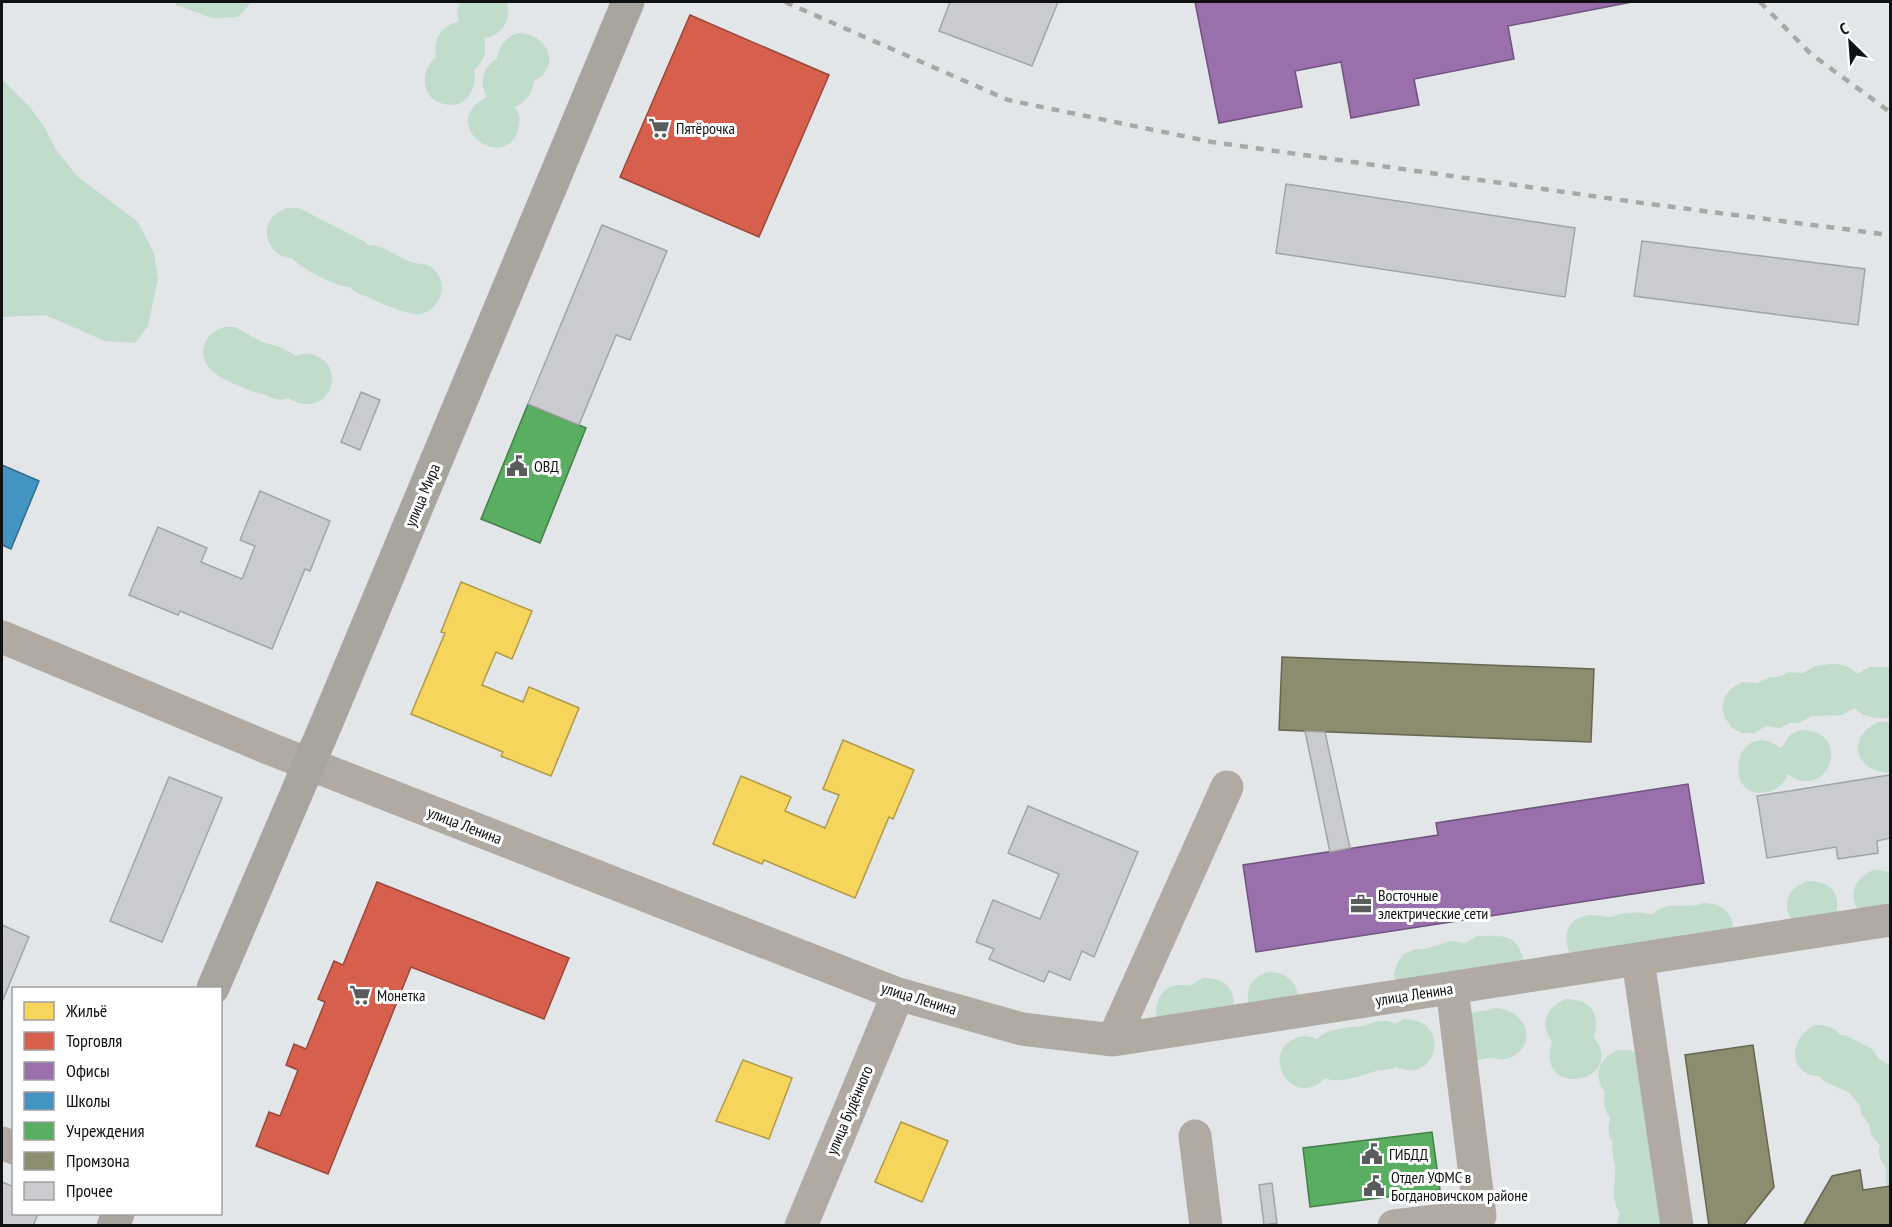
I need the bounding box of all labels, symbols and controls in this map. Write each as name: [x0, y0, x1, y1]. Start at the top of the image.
north arrow: [1820, 12, 1880, 72]
text: С: [1836, 18, 1852, 39]
supermarket icon: Пятёрочка: [647, 116, 671, 140]
place label: Пятёрочка: [676, 118, 735, 138]
public building icon: ОВД: [505, 454, 529, 478]
place label: ОВД: [534, 456, 559, 476]
street label: улица Мира: [400, 460, 444, 530]
street label: улица Ленина: [425, 802, 505, 848]
place label: Восточные электрические сети: [1378, 885, 1488, 923]
office icon: Восточные электрические сети: [1349, 892, 1373, 916]
street label: улица Ленина: [879, 977, 959, 1019]
street label: улица Ленина: [1374, 978, 1454, 1010]
supermarket icon: Монетка: [348, 983, 372, 1007]
place label: Монетка: [377, 985, 425, 1005]
legend: [12, 987, 222, 1215]
text: Жильё: [65, 999, 107, 1022]
text: Торговля: [66, 1029, 122, 1052]
text: Офисы: [66, 1059, 110, 1082]
street label: улица Будённого: [821, 1062, 877, 1158]
text: Школы: [66, 1089, 110, 1112]
text: Учреждения: [66, 1119, 144, 1142]
public building icon: ГИБДД: [1360, 1142, 1384, 1166]
place label: ГИБДД: [1389, 1144, 1429, 1164]
text: Промзона: [66, 1149, 130, 1172]
place label: Отдел УФМС в Богдановичском районе: [1391, 1167, 1528, 1205]
public building icon: Отдел УФМС в Богдановичском районе: [1362, 1174, 1386, 1198]
text: Прочее: [66, 1179, 113, 1202]

